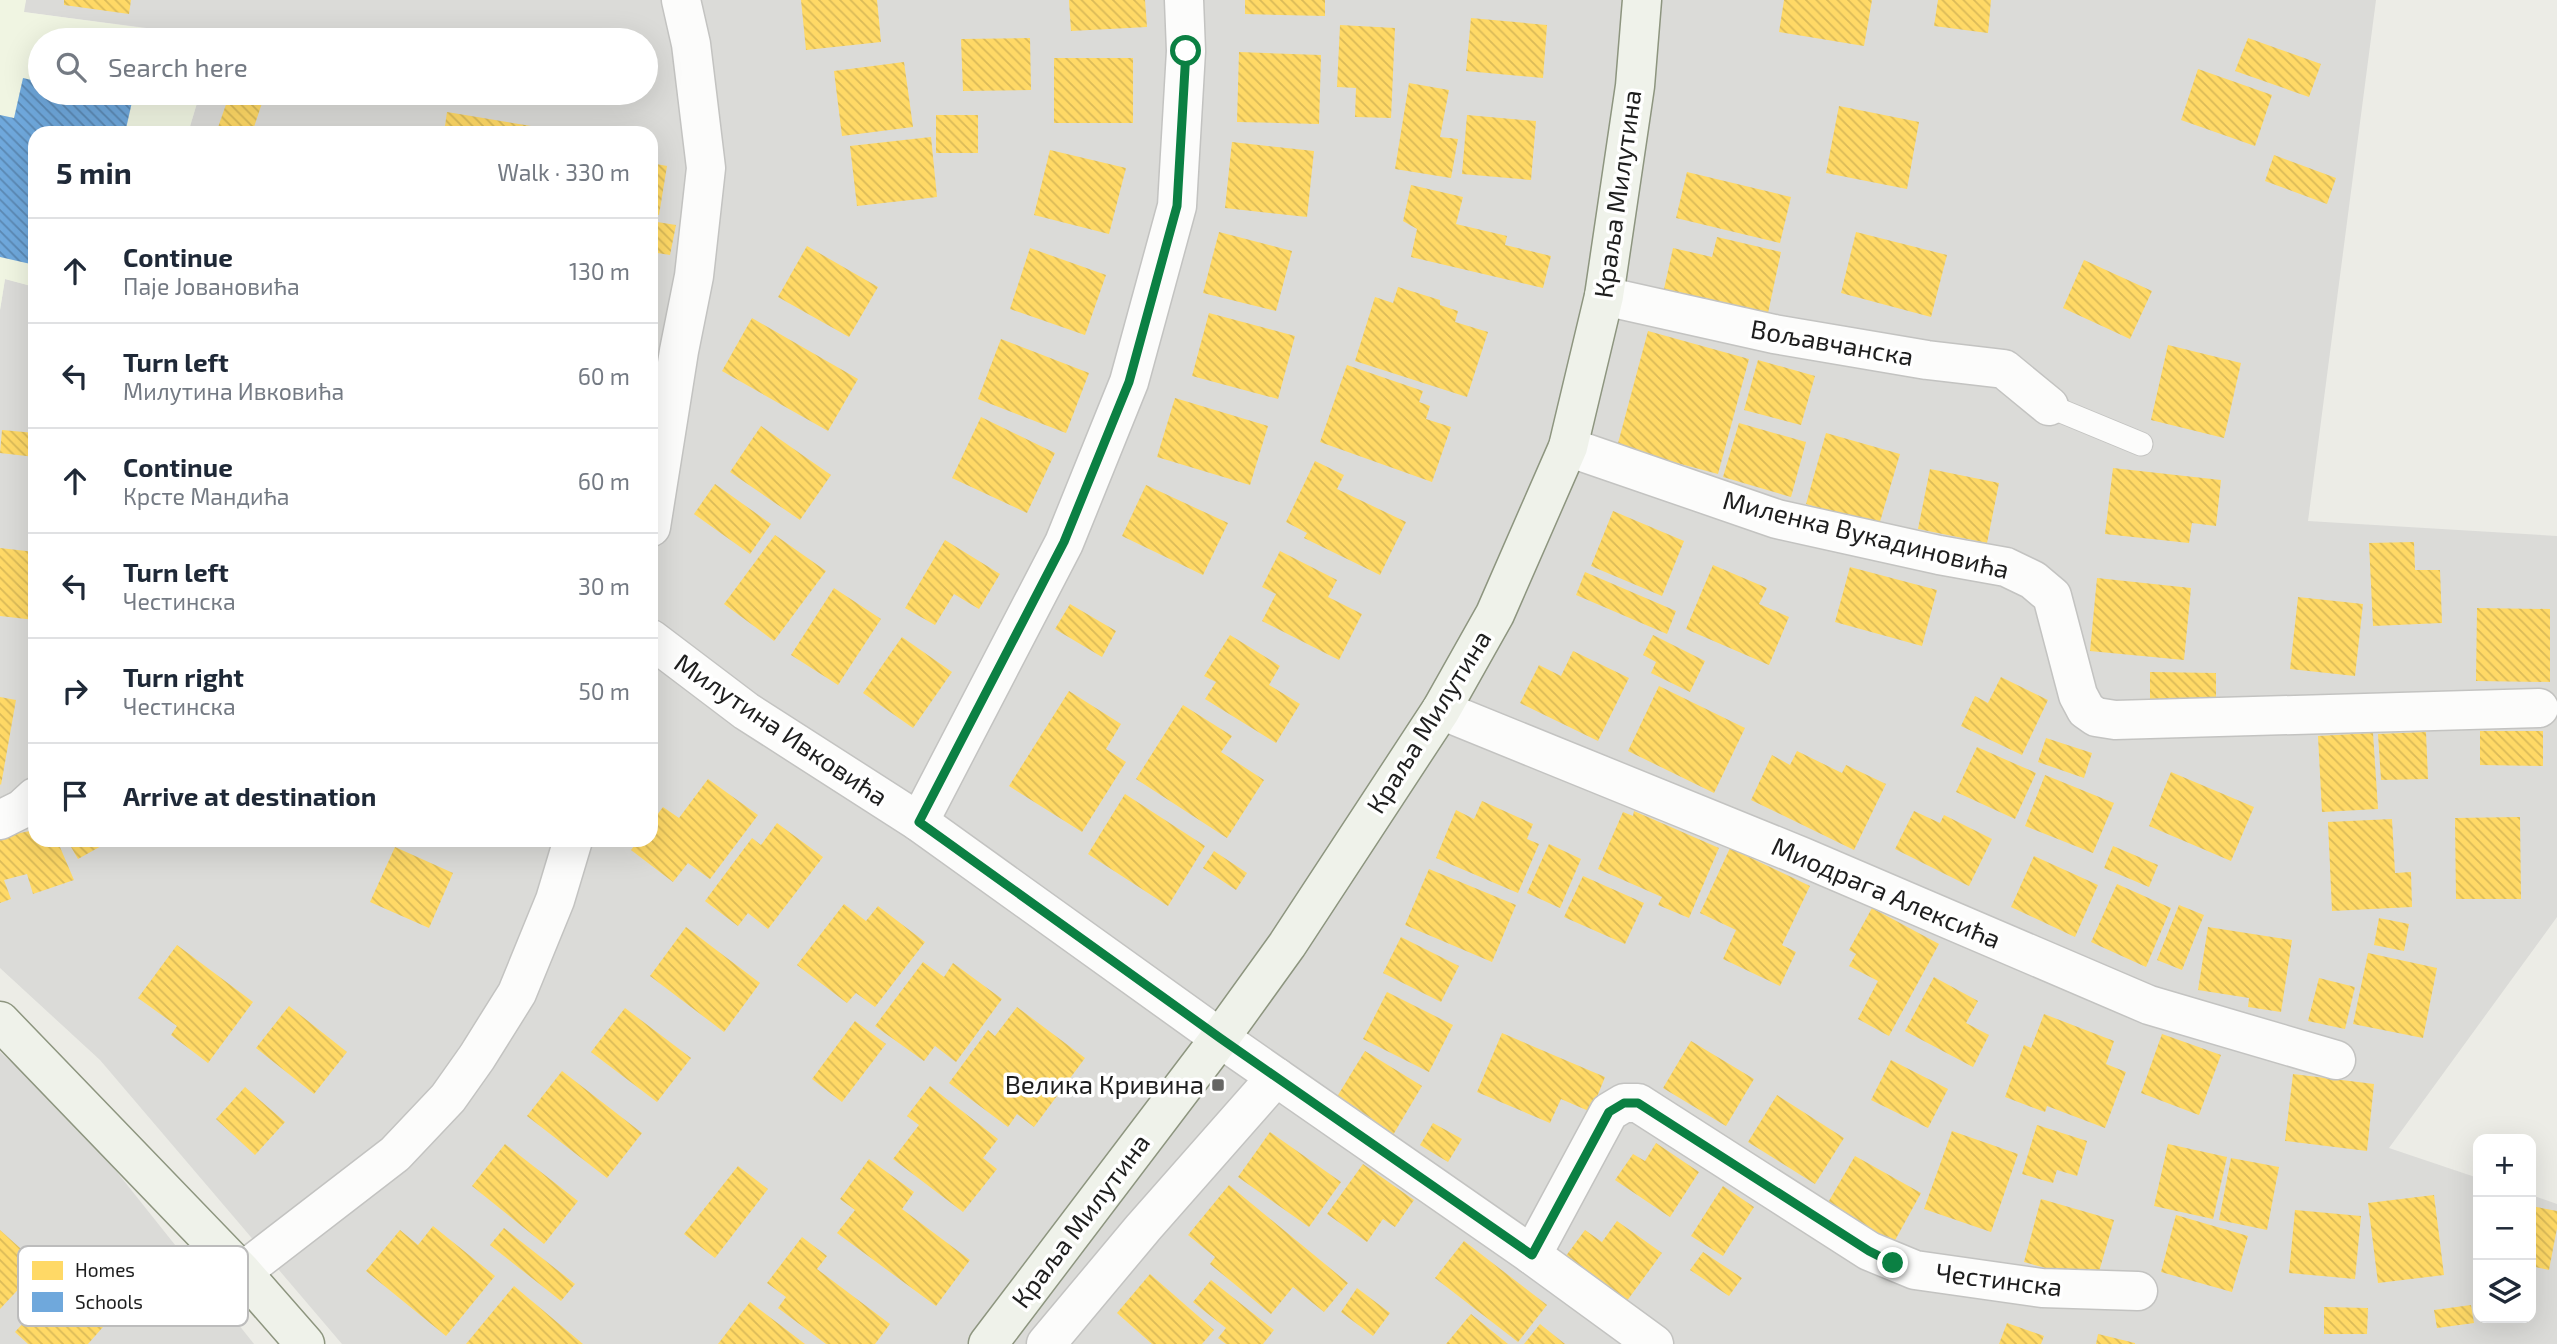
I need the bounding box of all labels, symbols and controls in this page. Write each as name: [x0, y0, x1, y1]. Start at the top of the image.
search box: [28, 28, 658, 105]
route start: [1170, 35, 1201, 66]
icon: search: [52, 48, 90, 86]
text: Search here: [108, 51, 248, 82]
street label: Краља Милутина: [1587, 88, 1647, 300]
text: 5 min: [56, 154, 132, 190]
text: Walk · 330 m: [497, 158, 630, 186]
text: Continue: [123, 241, 233, 272]
icon: ahead: [56, 252, 94, 290]
text: 130 m: [569, 257, 630, 285]
text: Паје Јовановића: [123, 272, 300, 300]
street label: Вољавчанска: [1748, 312, 1916, 371]
text: Turn left: [123, 346, 229, 377]
icon: left: [56, 357, 94, 395]
text: 60 m: [578, 362, 630, 390]
text: Милутина Ивковића: [123, 377, 344, 405]
text: Continue: [123, 451, 233, 482]
icon: ahead: [56, 462, 94, 500]
text: 60 m: [578, 467, 630, 495]
text: Крсте Мандића: [123, 482, 290, 510]
street label: Миленка Вукадиновића: [1720, 483, 2013, 585]
text: Turn left: [123, 556, 229, 587]
icon: left: [56, 567, 94, 605]
text: 30 m: [578, 572, 630, 600]
text: Честинска: [123, 587, 236, 615]
street label: Краља Милутина: [1359, 624, 1497, 819]
street label: Милутина Ивковића: [669, 646, 894, 812]
text: Turn right: [123, 661, 244, 692]
icon: right: [56, 672, 94, 710]
text: 50 m: [579, 677, 630, 705]
text: Честинска: [123, 692, 236, 720]
icon: arrive: [56, 777, 94, 815]
text: Arrive at destination: [123, 780, 376, 811]
street label: Миодрага Алексића: [1767, 829, 2006, 954]
place label: Велика Кривина: [1005, 1068, 1204, 1099]
marker: Велика Кривина: [1210, 1077, 1226, 1093]
street label: Краља Милутина: [1004, 1127, 1156, 1314]
map controls: [2473, 1134, 2536, 1323]
button: +: [2473, 1134, 2536, 1197]
button: −: [2473, 1197, 2536, 1260]
legend: [18, 1246, 248, 1326]
route end: [1877, 1247, 1908, 1278]
street label: Честинска: [1934, 1255, 2064, 1302]
text: Homes: [75, 1258, 135, 1281]
button: layers: [2473, 1260, 2536, 1323]
text: Schools: [75, 1290, 143, 1313]

